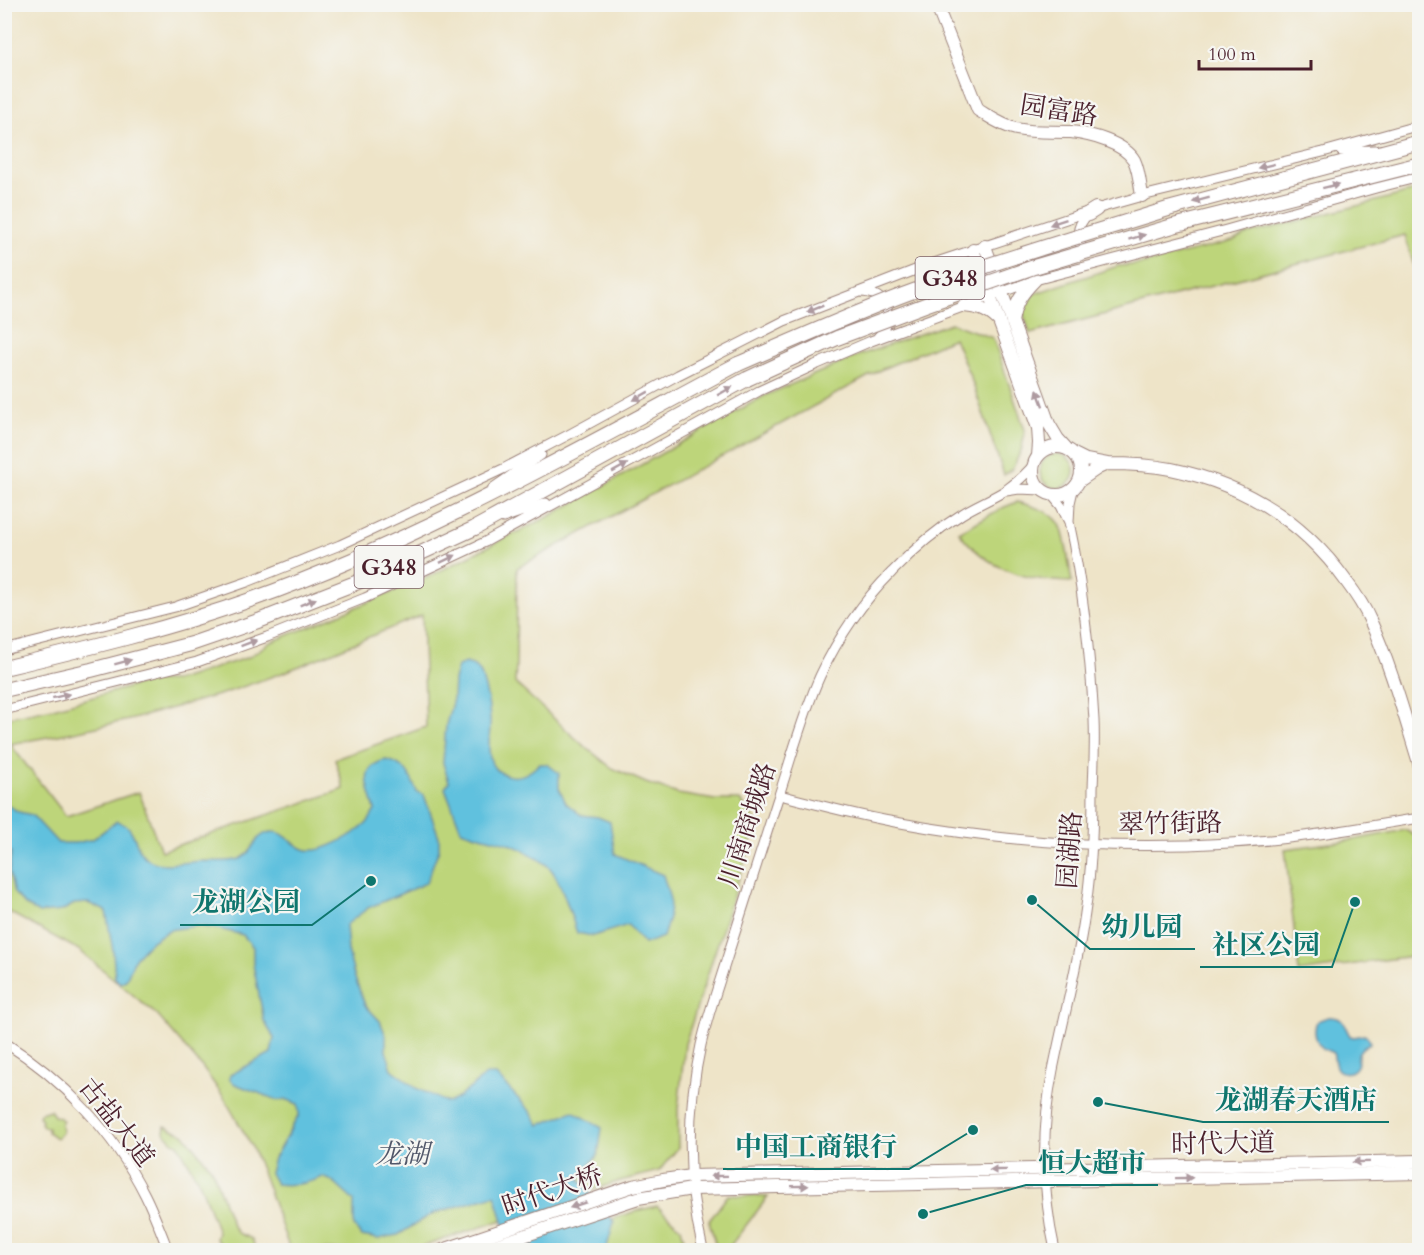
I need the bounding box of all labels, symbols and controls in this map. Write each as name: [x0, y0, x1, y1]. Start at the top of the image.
scale bar: [1199, 33, 1312, 71]
text: 100 m: [1208, 42, 1256, 67]
street label: 园富路: [1018, 87, 1100, 134]
one-way arrow: [1257, 162, 1276, 172]
one-way arrow: [1322, 181, 1341, 191]
one-way arrow: [1192, 196, 1210, 206]
one-way arrow: [1049, 218, 1067, 228]
one-way arrow: [1128, 232, 1146, 241]
road number: G348: [916, 257, 984, 299]
one-way arrow: [806, 305, 824, 314]
one-way arrow: [717, 386, 734, 396]
one-way arrow: [1034, 389, 1044, 407]
one-way arrow: [632, 391, 649, 401]
one-way arrow: [612, 463, 629, 473]
road number: G348: [354, 546, 424, 588]
one-way arrow: [439, 555, 456, 564]
one-way arrow: [299, 597, 317, 606]
one-way arrow: [240, 638, 258, 648]
one-way arrow: [113, 656, 132, 666]
one-way arrow: [52, 691, 71, 701]
street label: 川南商城路: [711, 758, 784, 892]
street label: 翠竹街路: [1118, 805, 1222, 842]
street label: 园湖路: [1049, 810, 1090, 890]
callout: 龙湖公园: [180, 880, 312, 925]
text: 龙湖公园: [192, 884, 300, 921]
callout: 幼儿园: [1090, 904, 1195, 949]
text: 幼儿园: [1102, 909, 1183, 946]
callout: 社区公园: [1200, 922, 1332, 967]
text: 社区公园: [1212, 927, 1320, 964]
street label: 古盐大道: [71, 1071, 162, 1174]
callout: 龙湖春天酒店: [1203, 1077, 1389, 1122]
text: 龙湖春天酒店: [1215, 1082, 1377, 1119]
callout: 中国工商银行: [723, 1124, 909, 1169]
street label: 时代大道: [1171, 1125, 1275, 1162]
text: 中国工商银行: [735, 1129, 897, 1166]
water label: 龙湖: [375, 1136, 434, 1173]
callout: 恒大超市: [1026, 1140, 1158, 1185]
text: 恒大超市: [1038, 1145, 1146, 1182]
street label: 时代大桥: [497, 1157, 607, 1224]
one-way arrow: [1352, 1157, 1371, 1167]
one-way arrow: [989, 1165, 1008, 1175]
one-way arrow: [710, 1171, 729, 1181]
one-way arrow: [1175, 1173, 1194, 1183]
one-way arrow: [791, 1181, 810, 1191]
one-way arrow: [569, 1201, 587, 1210]

